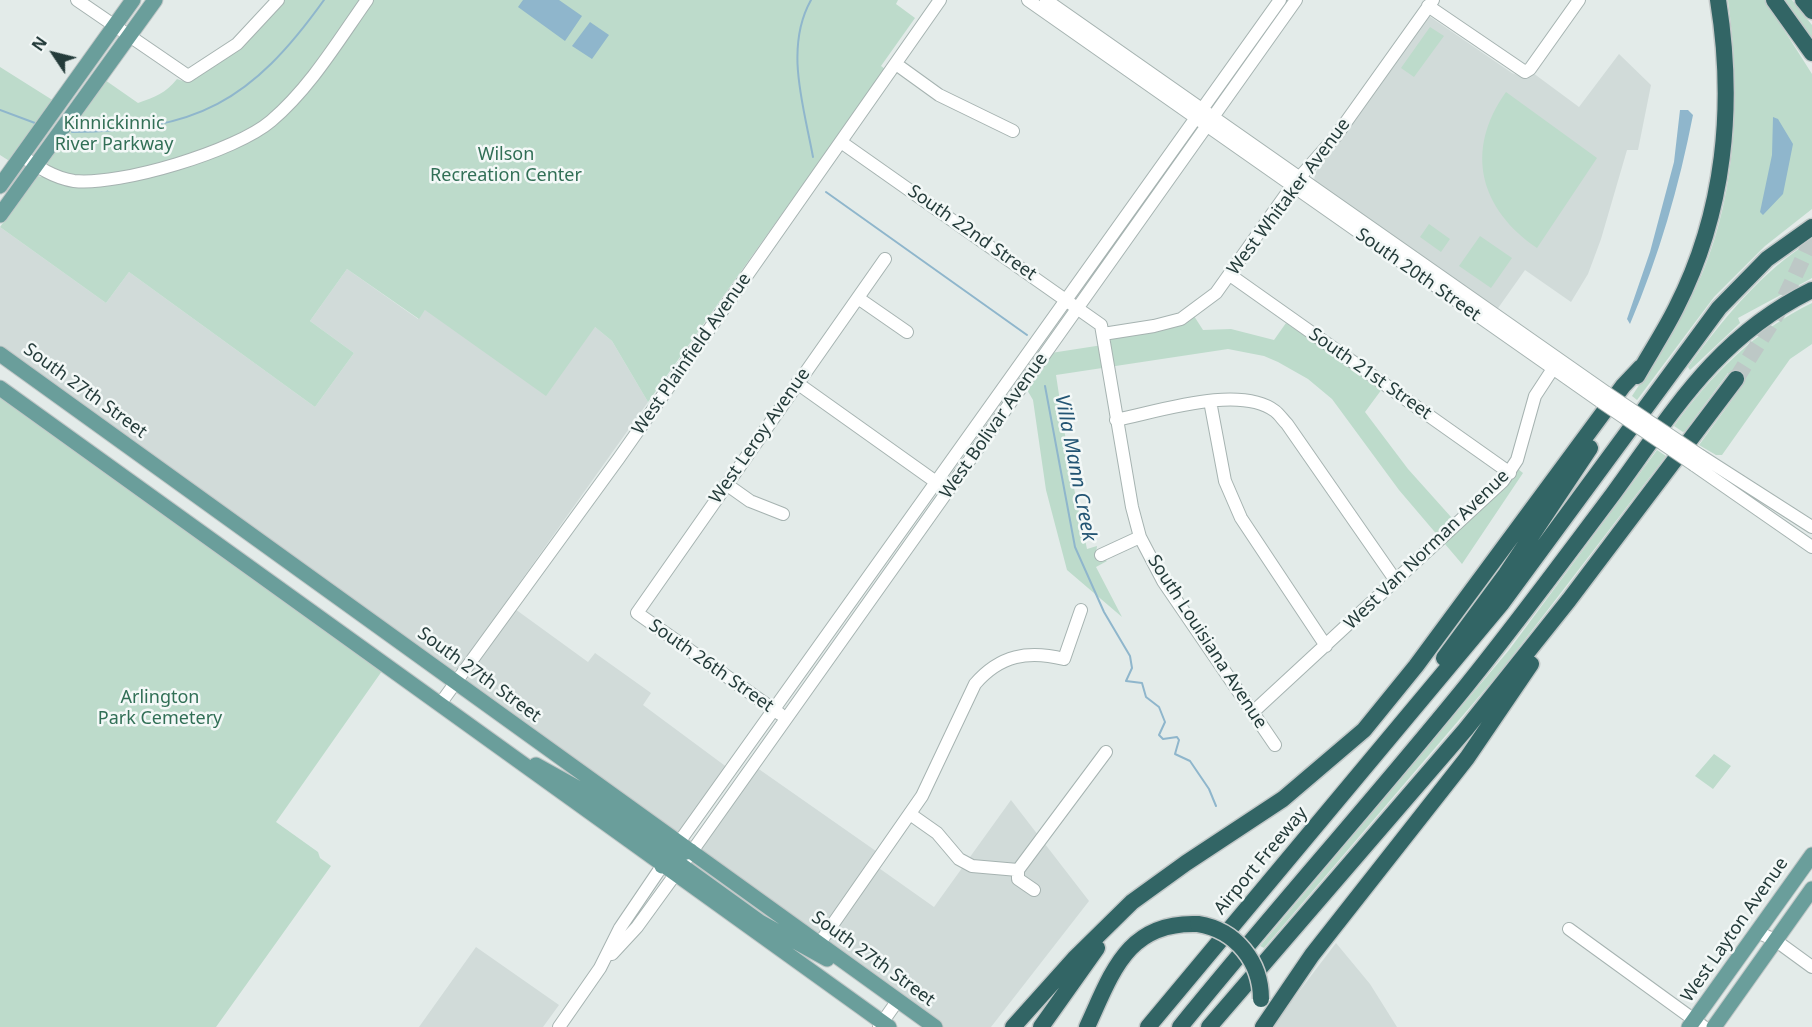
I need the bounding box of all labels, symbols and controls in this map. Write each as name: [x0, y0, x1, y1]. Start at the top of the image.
north arrow: [24, 24, 84, 84]
text: N: [27, 32, 52, 55]
park label: Kinnickinnic River Parkway: [55, 113, 173, 156]
street label: West Whitaker Avenue: [1223, 114, 1355, 280]
park label: Wilson Recreation Center: [430, 144, 582, 186]
street label: South 22nd Street: [904, 181, 1040, 285]
street label: South 20th Street: [1351, 224, 1485, 326]
street label: West Plainfield Avenue: [628, 269, 756, 439]
street label: South 21st Street: [1304, 324, 1436, 424]
street label: South 27th Street: [19, 339, 151, 443]
street label: West Bolivar Avenue: [936, 349, 1052, 503]
street label: West Leroy Avenue: [705, 364, 815, 508]
water label: Villa Mann Creek: [1049, 393, 1101, 543]
street label: West Van Norman Avenue: [1340, 466, 1514, 634]
street label: South Louisiana Avenue: [1143, 551, 1271, 733]
street label: South 26th Street: [644, 615, 778, 717]
street label: South 27th Street: [413, 623, 545, 727]
park label: Arlington Park Cemetery: [98, 687, 222, 730]
street label: Airport Freeway: [1210, 803, 1312, 919]
street label: West Layton Avenue: [1677, 854, 1793, 1006]
street label: South 27th Street: [807, 907, 939, 1011]

